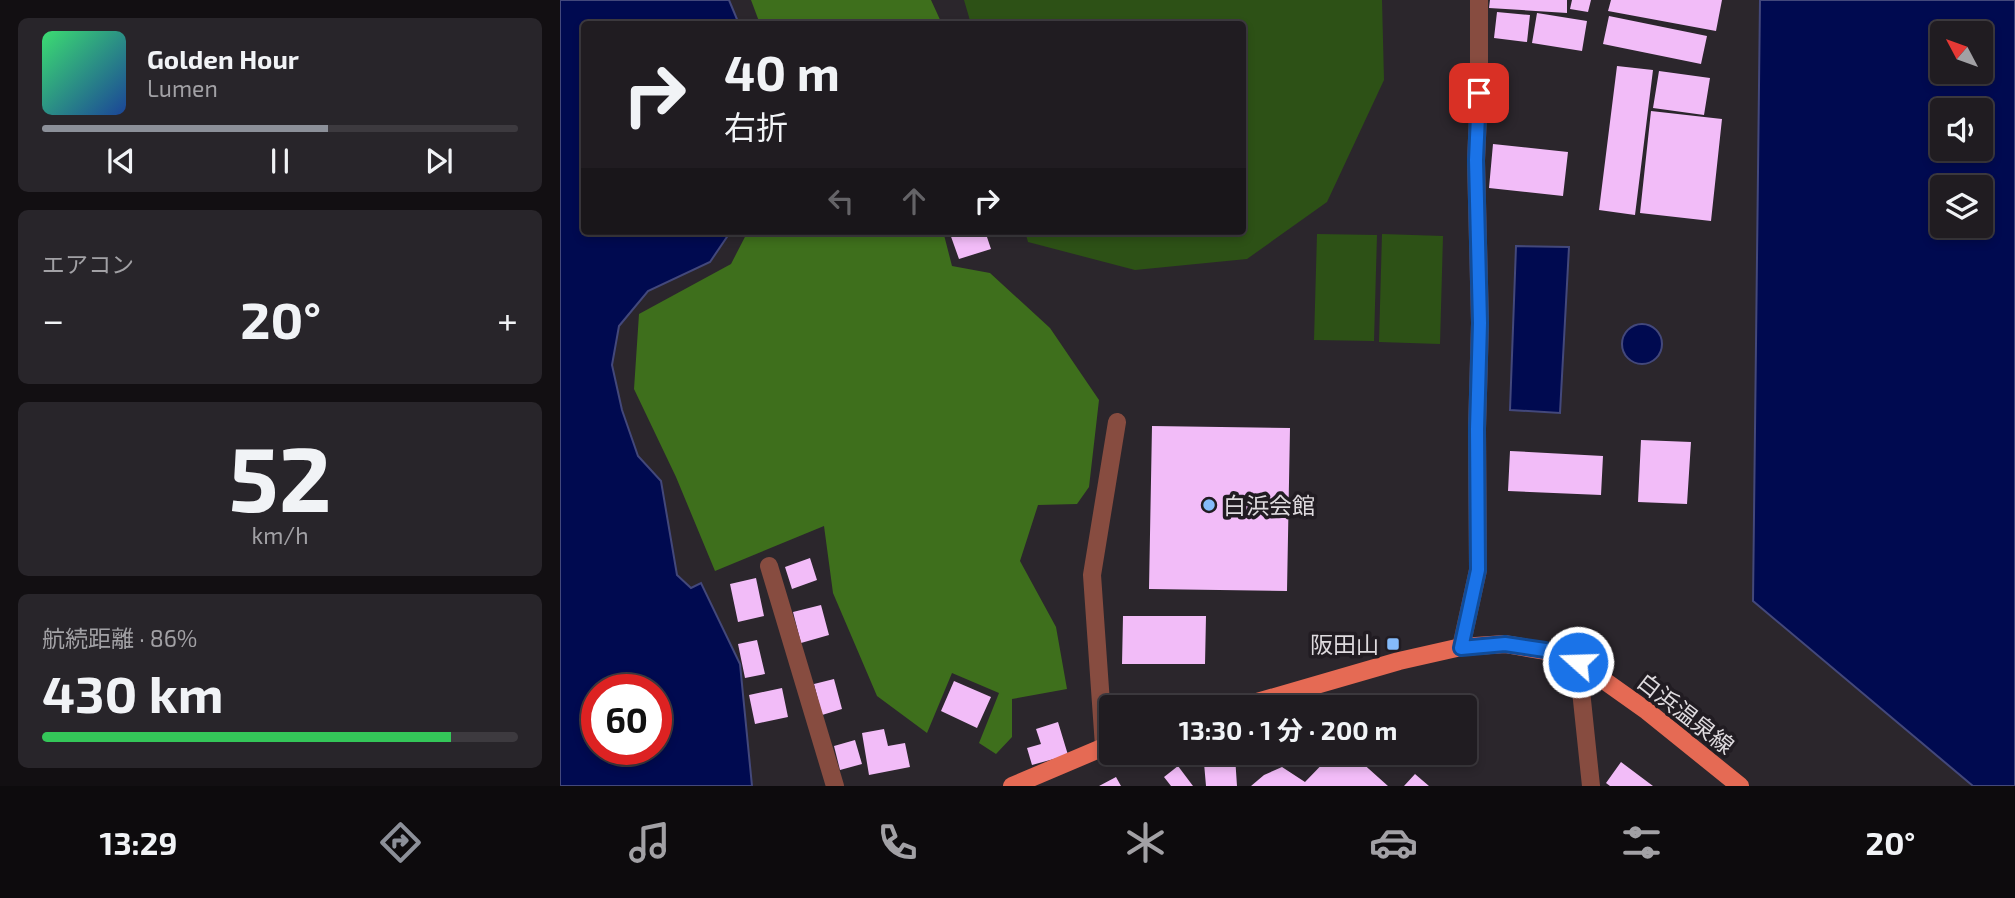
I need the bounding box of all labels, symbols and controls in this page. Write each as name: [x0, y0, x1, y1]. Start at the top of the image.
north arrow: [1930, 21, 1993, 84]
map controls: [1930, 21, 1993, 238]
text: 40 m: [724, 42, 840, 101]
text: Golden Hour: [147, 43, 299, 74]
icon: right: [609, 49, 700, 140]
pin: [1449, 63, 1509, 123]
text: Lumen: [147, 74, 218, 102]
icon: arrive: [1460, 74, 1498, 112]
button: sound: [1930, 98, 1993, 161]
text: 右折: [724, 107, 788, 145]
icon: previous: [102, 142, 140, 180]
icon: pause: [261, 142, 299, 180]
icon: next: [420, 142, 458, 180]
button: layers: [1930, 175, 1993, 238]
icon: left: [822, 182, 860, 220]
icon: ahead: [895, 182, 933, 220]
icon: right: [968, 182, 1006, 220]
text: エアコン: [42, 250, 134, 278]
text: 20°: [240, 287, 321, 349]
text: −: [42, 296, 64, 342]
text: +: [497, 296, 518, 342]
text: 52: [228, 421, 332, 530]
place label: 白浜会館: [1223, 491, 1315, 519]
marker: 白浜会館: [1201, 497, 1217, 513]
text: km/h: [251, 521, 309, 549]
text: 航続距離 · 86%: [42, 624, 197, 652]
position arrow: [1541, 625, 1615, 699]
place label: 阪田山: [1310, 630, 1379, 658]
marker: 阪田山: [1385, 636, 1401, 652]
text: 430 km: [42, 661, 224, 723]
street label: 白浜温泉線: [1632, 667, 1740, 759]
speed limit sign: 60: [581, 674, 672, 765]
text: 13:30 · 1 分 · 200 m: [1179, 714, 1397, 745]
icon: directions: [376, 818, 425, 867]
icon: music: [625, 818, 674, 867]
icon: phone: [873, 818, 922, 867]
icon: climate: [1121, 818, 1170, 867]
icon: car: [1369, 818, 1418, 867]
icon: filters: [1617, 818, 1666, 867]
text: 13:29: [100, 823, 177, 861]
text: 20°: [1866, 823, 1915, 861]

